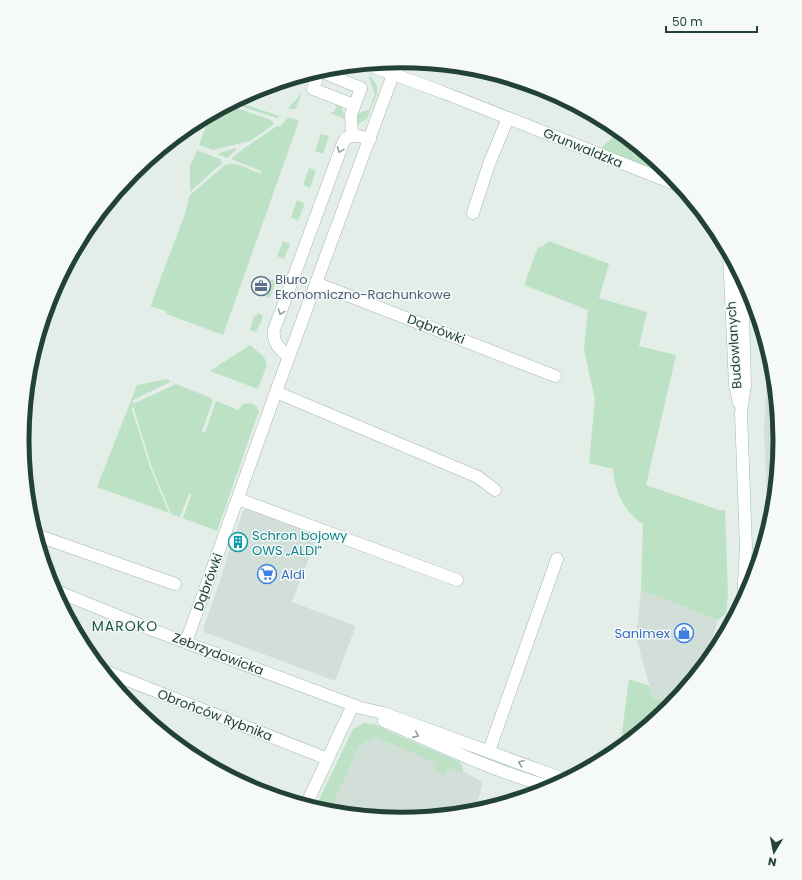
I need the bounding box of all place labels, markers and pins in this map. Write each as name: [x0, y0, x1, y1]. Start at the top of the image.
place label: Biuro Ekonomiczno-Rachunkowe: [275, 270, 451, 304]
office icon: Biuro Ekonomiczno-Rachunkowe: [250, 275, 272, 297]
place label: Schron bojowy OWS „ALDI”: [252, 526, 348, 560]
building icon: Schron bojowy OWS „ALDI”: [227, 531, 249, 553]
supermarket icon: Aldi: [256, 563, 278, 585]
place label: Aldi: [281, 565, 305, 584]
shop icon: Sanimex: [673, 622, 695, 644]
place label: Sanimex: [614, 624, 671, 643]

